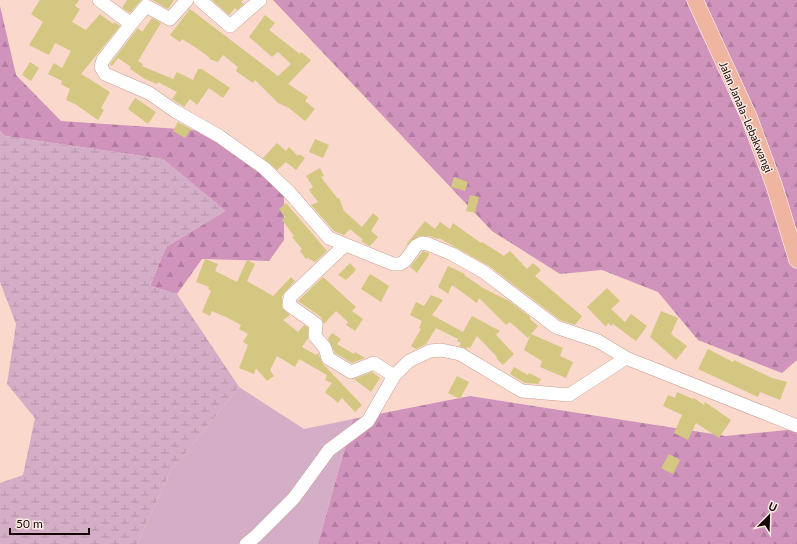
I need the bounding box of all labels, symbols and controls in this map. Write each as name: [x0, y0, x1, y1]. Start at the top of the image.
street label: Jalan Janala–Lebakwangi: [717, 59, 776, 175]
north arrow: [749, 496, 789, 536]
text: U: [767, 499, 779, 514]
scale bar: [10, 510, 89, 536]
text: 50 m: [16, 516, 43, 531]

